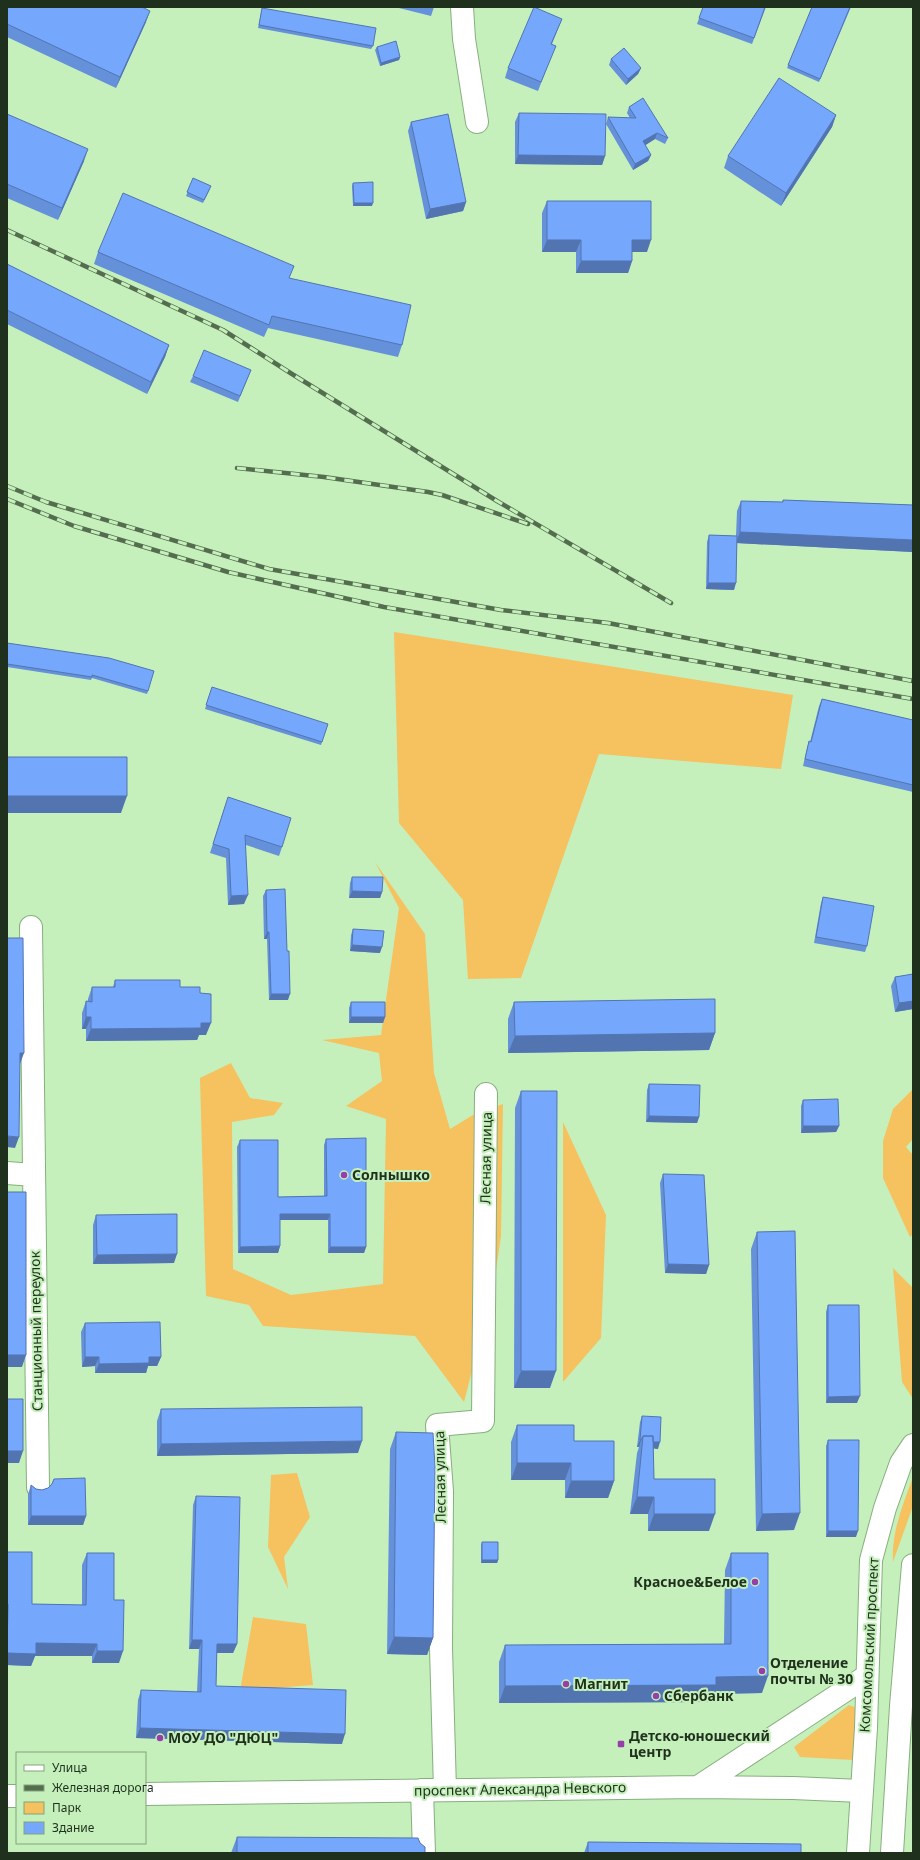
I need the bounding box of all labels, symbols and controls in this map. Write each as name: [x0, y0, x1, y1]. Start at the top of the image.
street label: Лесная улица: [475, 1112, 496, 1204]
place label: Солнышко: [352, 1165, 430, 1184]
marker: Солнышко: [339, 1170, 349, 1180]
street label: Станционный переулок: [25, 1250, 46, 1411]
street label: Лесная улица: [429, 1431, 450, 1523]
street label: Комсомольский проспект: [854, 1556, 883, 1733]
place label: Красное&Белое: [633, 1572, 747, 1591]
marker: Красное&Белое: [750, 1577, 760, 1587]
place label: Отделение почты № 30: [770, 1653, 853, 1688]
marker: Отделение почты № 30: [757, 1666, 767, 1676]
place label: Магнит: [574, 1674, 628, 1693]
marker: Магнит: [561, 1679, 571, 1689]
place label: Сбербанк: [664, 1686, 734, 1705]
marker: Сбербанк: [651, 1691, 661, 1701]
place label: Детско-юношеский центр: [629, 1726, 770, 1761]
place label: МОУ ДО "ДЮЦ": [168, 1728, 278, 1747]
marker: МОУ ДО "ДЮЦ": [155, 1733, 165, 1743]
marker: Детско-юношеский центр: [616, 1739, 626, 1749]
legend: [16, 1752, 146, 1844]
text: Улица: [52, 1759, 87, 1776]
street label: проспект Александра Невского: [414, 1777, 626, 1800]
text: Железная дорога: [52, 1779, 154, 1796]
text: Парк: [52, 1799, 82, 1816]
text: Здание: [52, 1819, 95, 1836]

